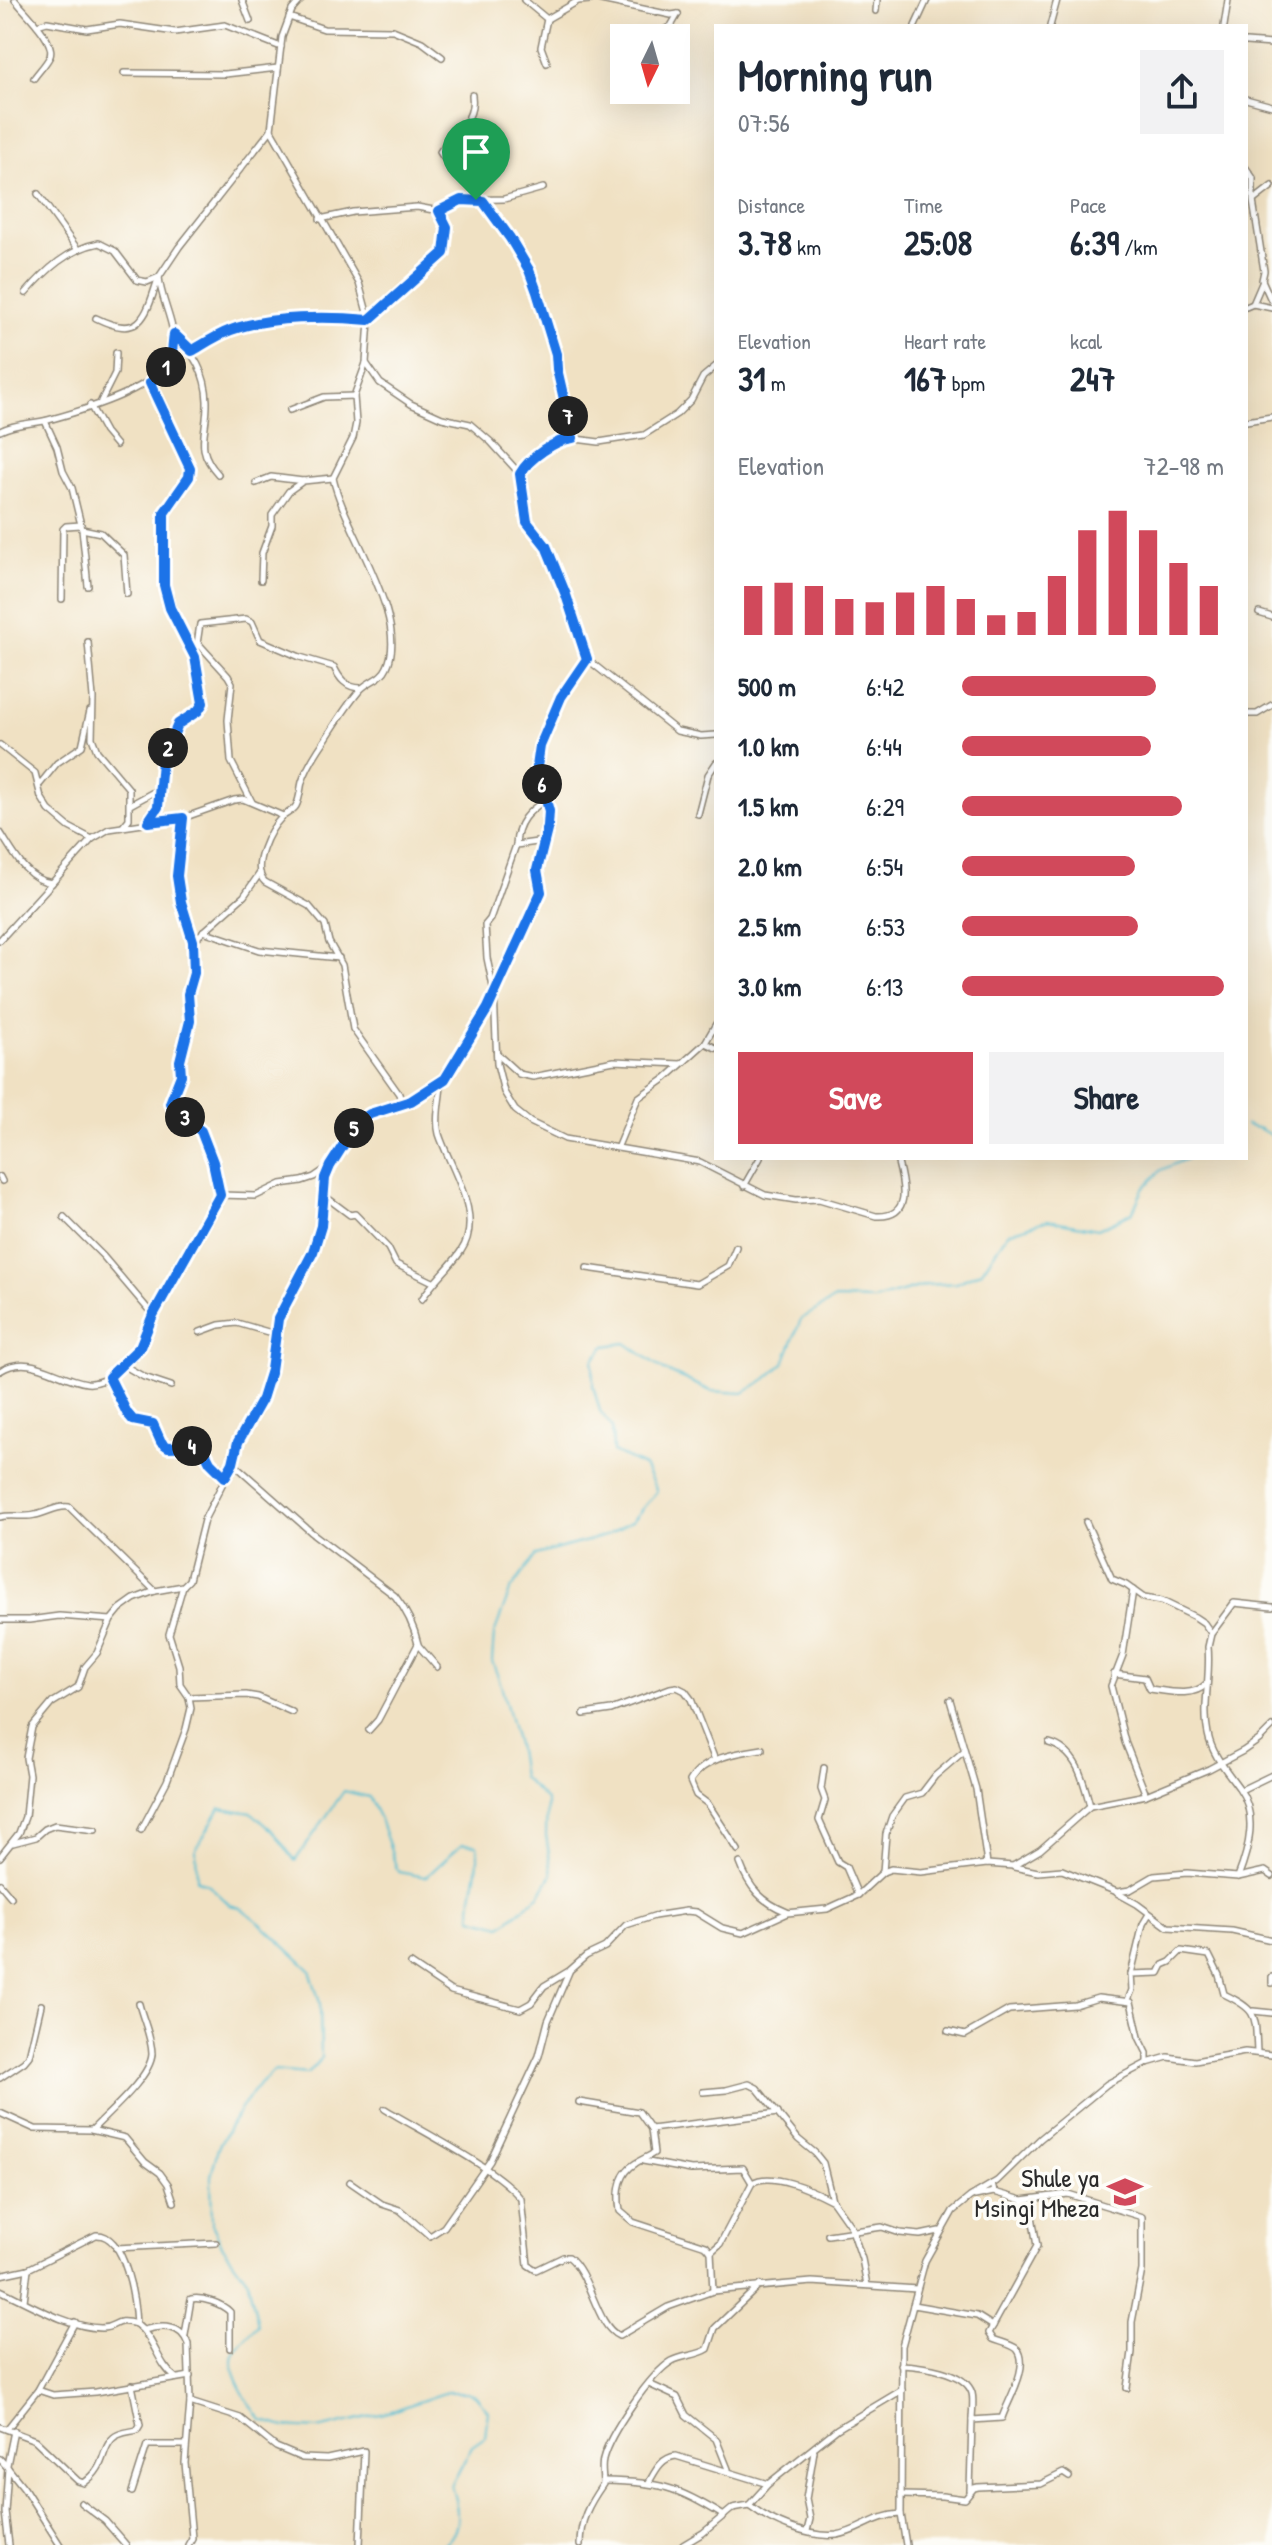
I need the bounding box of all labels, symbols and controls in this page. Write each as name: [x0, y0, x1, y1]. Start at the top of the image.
north arrow: [610, 24, 690, 104]
map controls: [610, 24, 690, 104]
text: Morning run: [738, 45, 933, 105]
button: share: [1140, 50, 1224, 134]
text: 07:56: [738, 105, 790, 140]
pin: [442, 118, 510, 200]
icon: arrive: [454, 130, 498, 174]
text: Distance: [738, 190, 805, 220]
text: Time: [904, 190, 943, 220]
text: Pace: [1070, 190, 1107, 220]
text: 3.78: [738, 220, 792, 266]
text: 25:08: [904, 220, 972, 266]
text: 6:39: [1070, 220, 1119, 266]
text: km: [792, 232, 821, 262]
text: /km: [1119, 232, 1158, 262]
text: Elevation: [738, 326, 811, 356]
text: Heart rate: [904, 326, 986, 356]
text: kcal: [1070, 326, 1102, 356]
pin: 1: [146, 347, 186, 387]
text: 1: [162, 352, 170, 382]
text: 31: [738, 356, 766, 402]
text: 167: [904, 356, 947, 402]
text: 247: [1070, 356, 1116, 402]
text: m: [766, 368, 786, 398]
text: bpm: [947, 368, 985, 398]
pin: 7: [548, 396, 588, 436]
text: 7: [563, 401, 573, 431]
text: Elevation: [738, 448, 824, 483]
text: 72–98 m: [1144, 448, 1224, 483]
text: 500 m: [738, 669, 796, 704]
text: 6:42: [866, 669, 904, 704]
pin: 2: [148, 728, 188, 768]
text: 1.0 km: [738, 729, 799, 764]
text: 6:44: [866, 729, 902, 764]
text: 2: [163, 733, 173, 763]
pin: 6: [522, 764, 562, 804]
text: 6: [538, 769, 546, 799]
text: 1.5 km: [738, 789, 798, 824]
text: 6:29: [866, 789, 904, 824]
text: 2.0 km: [738, 849, 802, 884]
text: 6:54: [866, 849, 903, 884]
text: 2.5 km: [738, 909, 801, 944]
text: 6:53: [866, 909, 905, 944]
text: 3.0 km: [738, 969, 801, 1004]
text: 6:13: [866, 969, 904, 1004]
button: Save: [738, 1052, 973, 1144]
button: Share: [989, 1052, 1224, 1144]
pin: 3: [165, 1097, 205, 1137]
text: 3: [180, 1102, 190, 1132]
pin: 5: [334, 1108, 374, 1148]
text: 5: [349, 1113, 359, 1143]
pin: 4: [172, 1426, 212, 1466]
text: 4: [188, 1431, 196, 1461]
place label: Shule ya Msingi Mheza: [975, 2160, 1099, 2225]
school or university icon: Shule ya Msingi Mheza: [1106, 2173, 1144, 2211]

